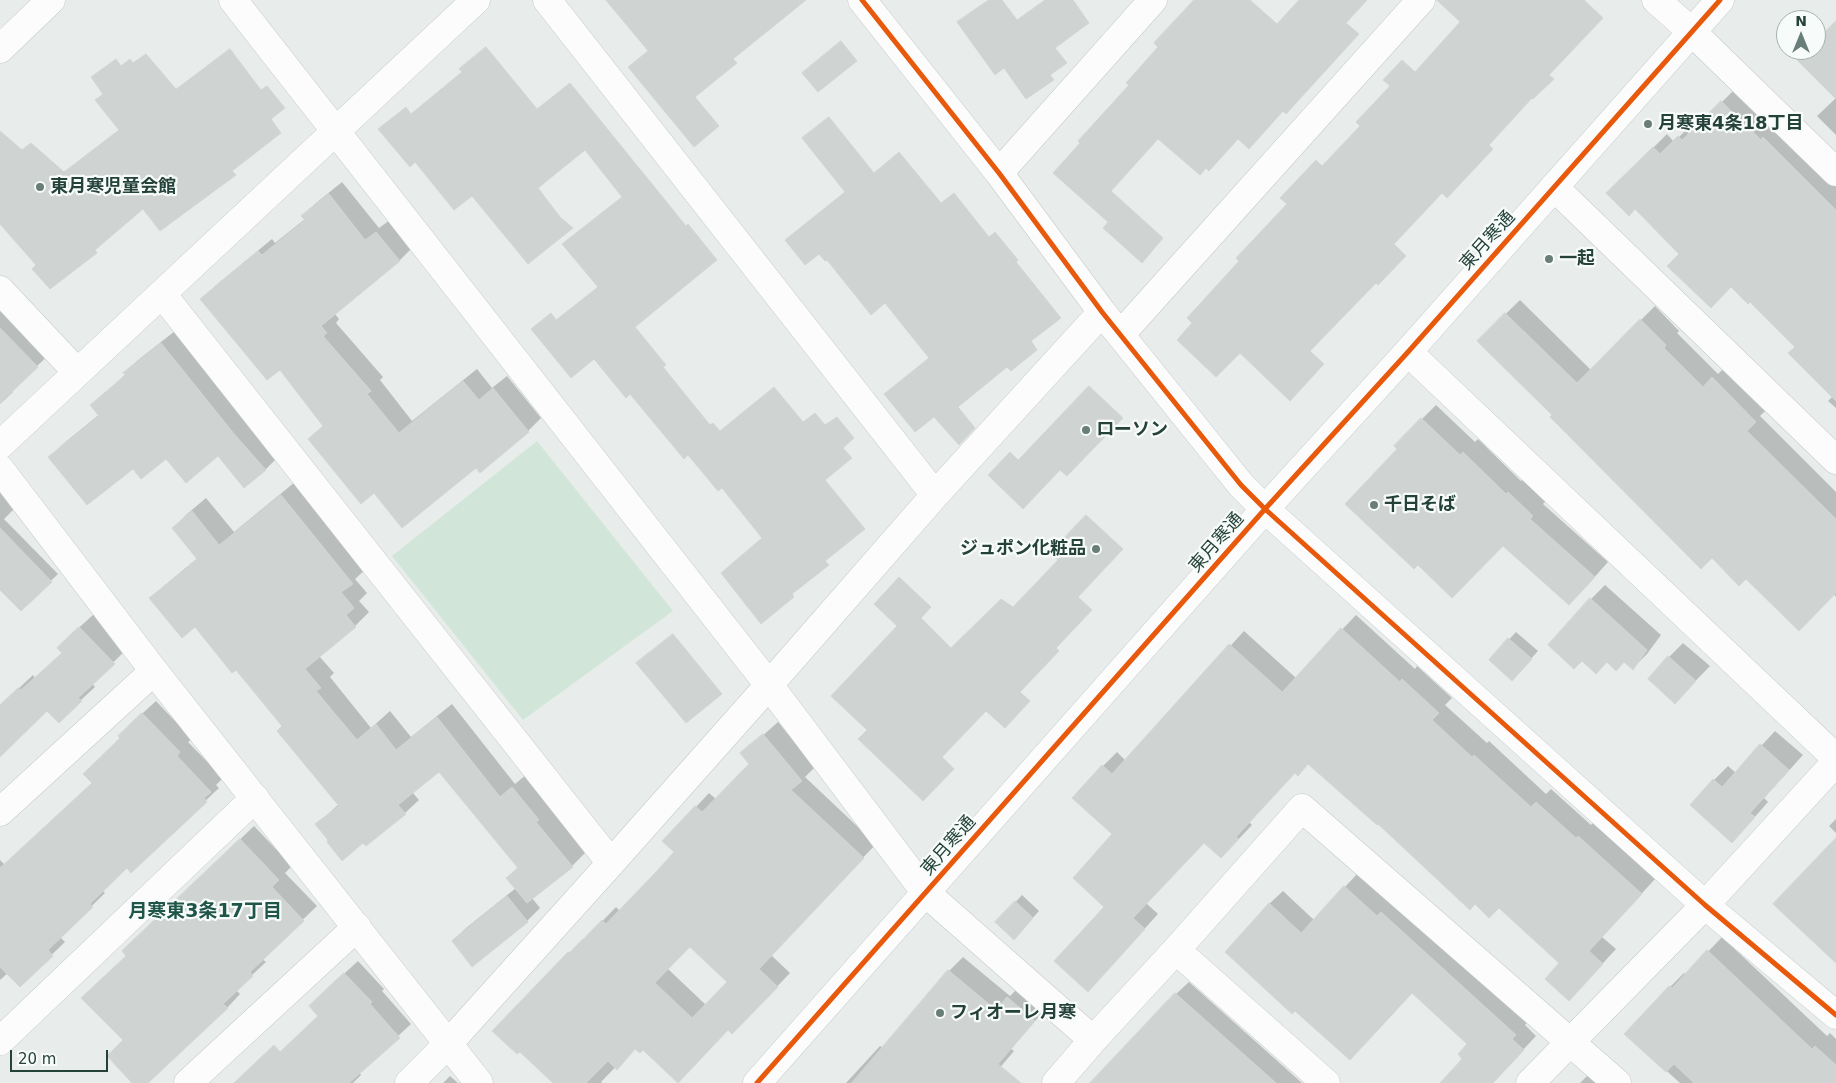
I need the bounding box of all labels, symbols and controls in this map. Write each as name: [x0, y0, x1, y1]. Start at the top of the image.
north arrow: [1776, 10, 1826, 60]
text: N: [1795, 13, 1807, 29]
place label: 月寒東4条18丁目: [1658, 113, 1804, 135]
marker: 月寒東4条18丁目: [1642, 118, 1654, 130]
place label: 東月寒児童会館: [50, 176, 176, 198]
marker: 東月寒児童会館: [34, 181, 46, 193]
street label: 東月寒通: [1456, 207, 1520, 275]
place label: 一起: [1559, 248, 1595, 270]
marker: 一起: [1543, 253, 1555, 265]
place label: ローソン: [1096, 419, 1168, 441]
marker: ローソン: [1080, 424, 1092, 436]
place label: 千日そば: [1384, 494, 1456, 516]
marker: 千日そば: [1368, 499, 1380, 511]
street label: 東月寒通: [1185, 509, 1249, 577]
place label: ジュポン化粧品: [960, 538, 1086, 560]
marker: ジュポン化粧品: [1090, 543, 1102, 555]
street label: 東月寒通: [917, 812, 981, 880]
district label: 月寒東3条17丁目: [128, 901, 282, 923]
place label: フィオーレ月寒: [950, 1002, 1076, 1024]
marker: フィオーレ月寒: [934, 1007, 946, 1019]
scale bar: [12, 1040, 110, 1072]
text: 20 m: [18, 1050, 56, 1068]

